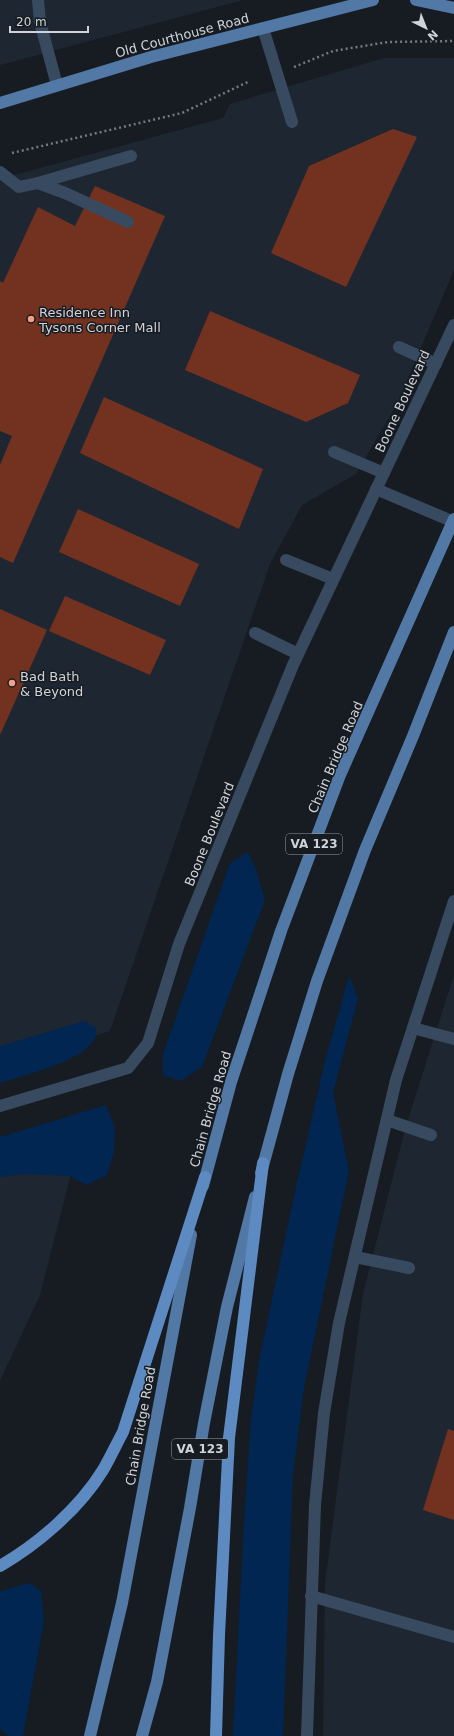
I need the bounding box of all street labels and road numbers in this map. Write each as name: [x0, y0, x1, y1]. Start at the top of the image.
street label: Old Courthouse Road: [114, 10, 251, 61]
street label: Boone Boulevard: [372, 348, 433, 455]
street label: Chain Bridge Road: [305, 699, 366, 816]
street label: Boone Boulevard: [182, 780, 237, 888]
road number: VA 123: [286, 834, 342, 854]
street label: Chain Bridge Road: [187, 1049, 234, 1169]
street label: Chain Bridge Road: [123, 1365, 158, 1487]
road number: VA 123: [172, 1439, 228, 1459]

